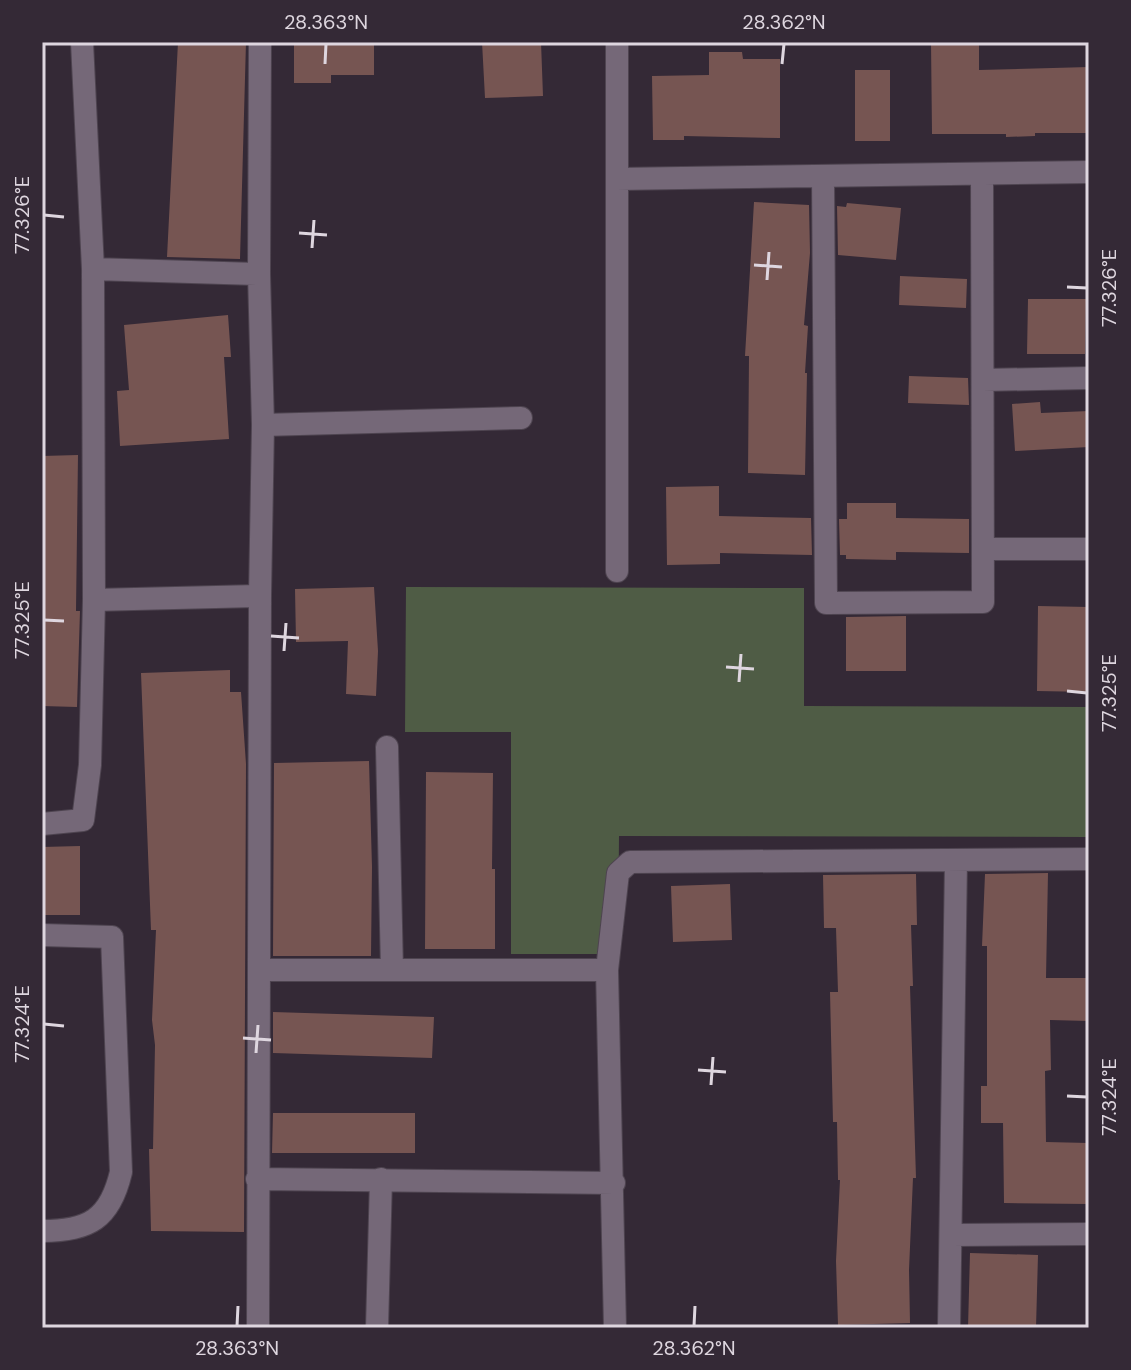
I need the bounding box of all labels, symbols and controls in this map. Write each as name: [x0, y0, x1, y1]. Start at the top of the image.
text: 28.363°N: [284, 9, 368, 35]
text: 28.362°N: [742, 9, 826, 35]
text: 77.326°E: [9, 176, 35, 254]
text: 77.326°E: [1096, 249, 1122, 327]
text: 77.325°E: [9, 581, 35, 659]
text: 77.325°E: [1096, 654, 1122, 732]
text: 77.324°E: [9, 985, 35, 1063]
text: 77.324°E: [1096, 1058, 1122, 1136]
text: 28.363°N: [195, 1335, 279, 1361]
text: 28.362°N: [652, 1335, 736, 1361]

